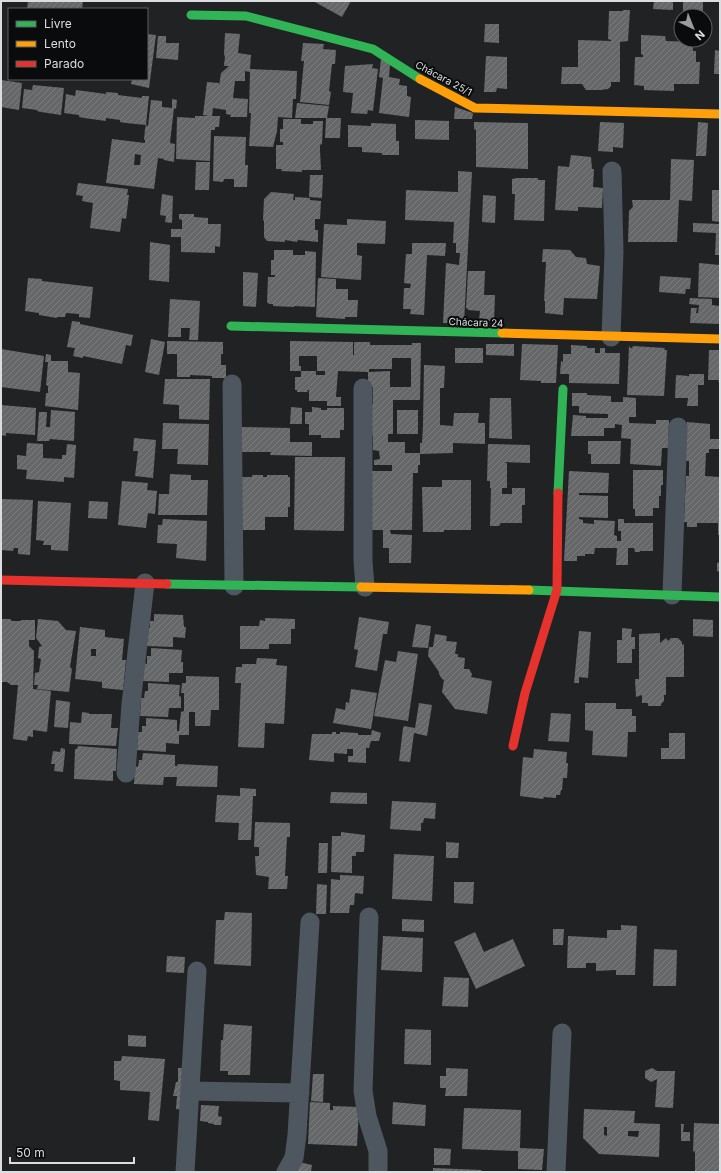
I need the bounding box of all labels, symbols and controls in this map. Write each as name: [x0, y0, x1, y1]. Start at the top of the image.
legend: [8, 8, 148, 80]
north arrow: [673, 8, 713, 48]
text: Livre: [44, 16, 72, 31]
text: N: [692, 27, 708, 43]
text: Lento: [44, 36, 76, 51]
text: Parado: [44, 56, 84, 71]
street label: Chácara 25/1: [414, 58, 474, 98]
street label: Chácara 24: [448, 315, 504, 329]
scale bar: [10, 1139, 134, 1165]
text: 50 m: [16, 1145, 45, 1160]

